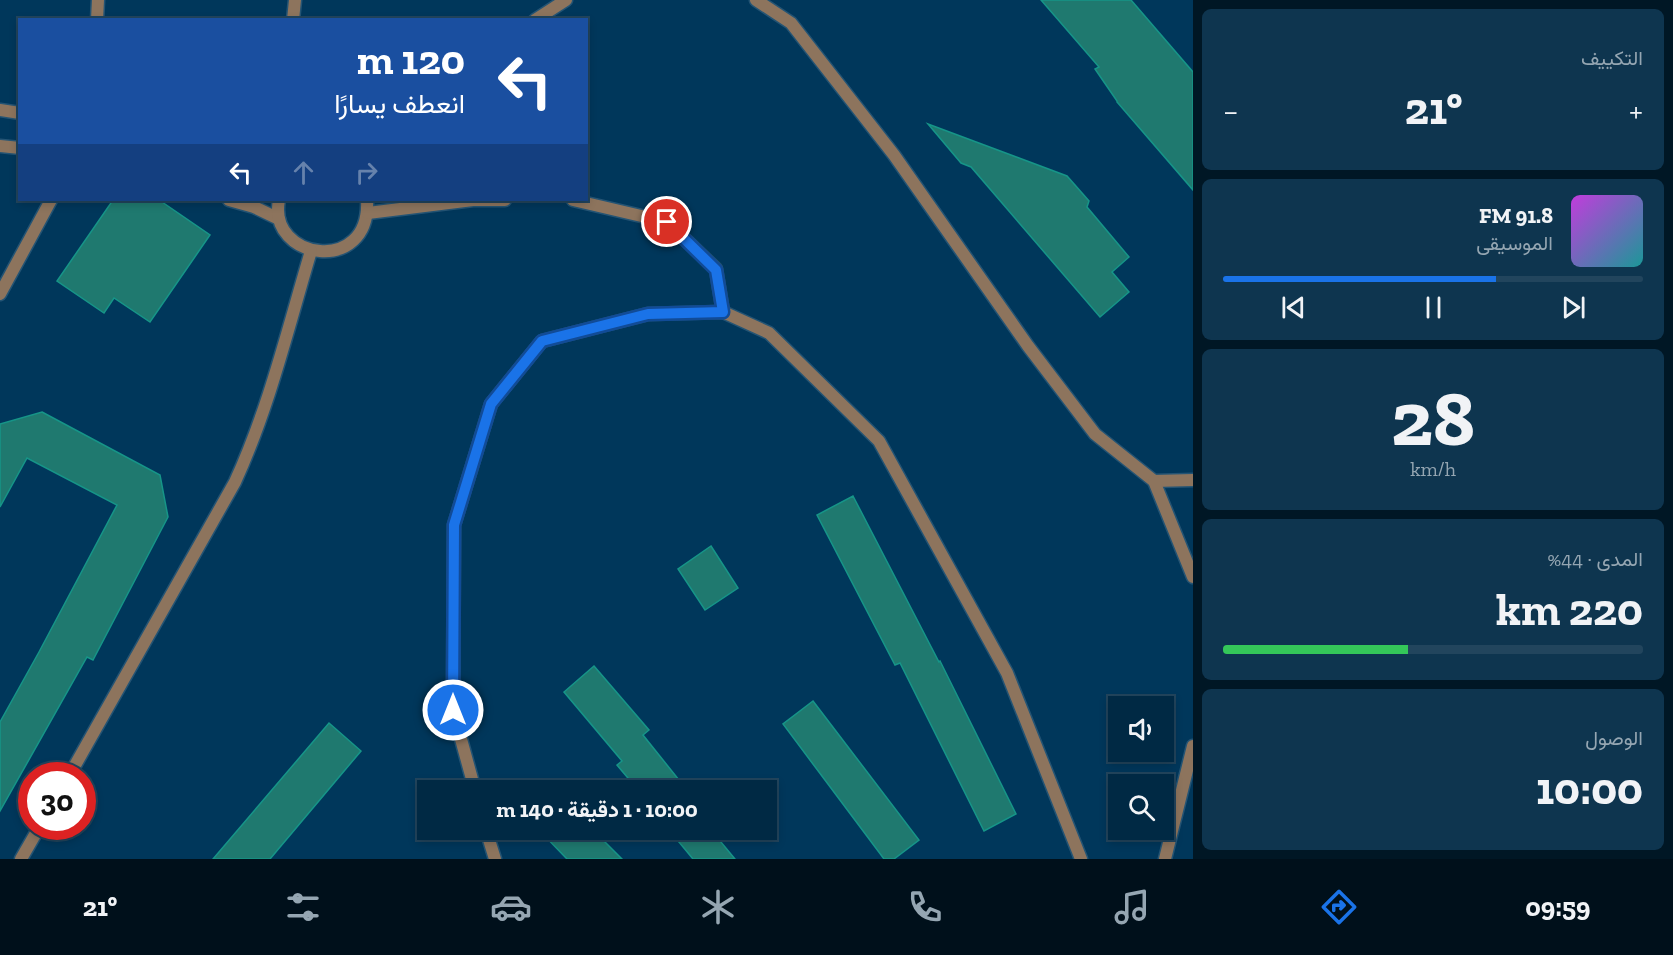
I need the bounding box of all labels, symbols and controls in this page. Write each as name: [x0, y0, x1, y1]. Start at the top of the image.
text: 120 m: [357, 34, 465, 85]
icon: left: [486, 42, 564, 120]
text: التكييف: [1581, 46, 1643, 70]
text: 21°: [1405, 82, 1463, 136]
text: انعطف يسارًا: [334, 88, 465, 120]
text: −: [1223, 91, 1238, 130]
text: +: [1629, 91, 1643, 130]
icon: left: [224, 156, 257, 189]
icon: ahead: [287, 156, 320, 189]
icon: right: [350, 156, 383, 189]
pin: [641, 196, 692, 247]
text: 91.8 FM: [1479, 202, 1553, 229]
icon: arrive: [650, 205, 683, 238]
text: الموسيقى: [1476, 231, 1553, 255]
icon: previous: [1277, 291, 1310, 324]
icon: pause: [1417, 291, 1450, 324]
icon: next: [1557, 291, 1590, 324]
text: 28: [1391, 371, 1475, 465]
text: km/h: [1410, 457, 1456, 481]
text: المدى · 44%: [1548, 547, 1643, 571]
text: 220 km: [1496, 583, 1643, 637]
position arrow: [421, 678, 485, 742]
map controls: [1108, 696, 1174, 840]
button: sound: [1108, 696, 1174, 762]
text: الوصول: [1585, 726, 1643, 750]
speed limit sign: 30: [18, 762, 96, 840]
text: 10:00: [1536, 762, 1643, 816]
button: search: [1108, 774, 1174, 840]
text: 10:00 · 1 دقيقة · 140 m: [496, 796, 698, 823]
icon: filters: [282, 886, 324, 928]
icon: car: [490, 886, 532, 928]
icon: climate: [697, 886, 739, 928]
icon: phone: [904, 886, 946, 928]
icon: music: [1111, 886, 1153, 928]
icon: directions: [1318, 886, 1360, 928]
text: 21°: [83, 891, 117, 923]
text: 09:59: [1525, 891, 1590, 923]

